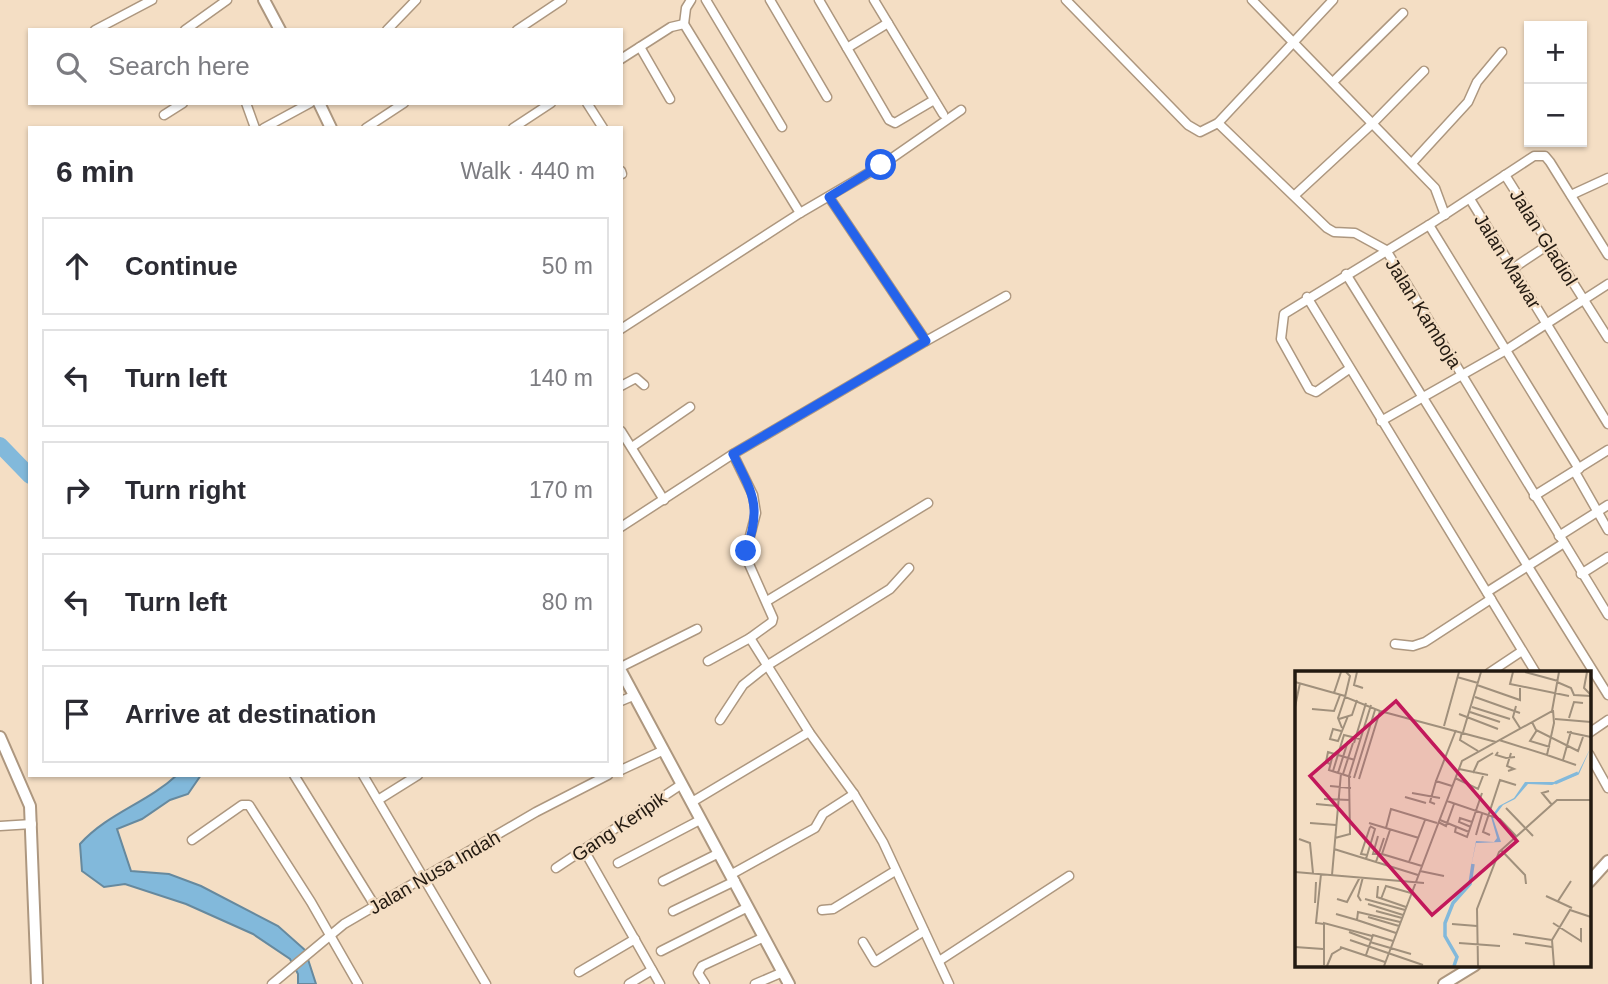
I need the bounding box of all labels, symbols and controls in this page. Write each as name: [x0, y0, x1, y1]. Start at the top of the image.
map controls: [1524, 21, 1587, 147]
button: +: [1524, 21, 1587, 84]
search box: [28, 28, 623, 105]
icon: search: [52, 48, 90, 86]
text: Search here: [108, 51, 250, 81]
button: −: [1524, 84, 1587, 147]
route start: [865, 149, 896, 180]
text: 6 min: [56, 155, 134, 188]
text: Walk · 440 m: [460, 158, 595, 184]
street label: Jalan Gladiol: [1506, 185, 1582, 289]
street label: Jalan Mawar: [1470, 210, 1545, 313]
icon: ahead: [58, 247, 96, 285]
text: Continue: [125, 251, 238, 281]
text: 50 m: [542, 253, 593, 279]
street label: Jalan Kamboja: [1381, 254, 1466, 372]
icon: left: [58, 359, 96, 397]
text: Turn left: [125, 363, 227, 393]
text: 140 m: [529, 365, 593, 391]
icon: right: [58, 471, 96, 509]
text: Turn right: [125, 475, 246, 505]
text: 170 m: [529, 477, 593, 503]
route end: [730, 535, 761, 566]
icon: left: [58, 583, 96, 621]
text: Turn left: [125, 587, 227, 617]
text: 80 m: [542, 589, 593, 615]
inset map: [1295, 671, 1590, 967]
icon: arrive: [58, 695, 96, 733]
text: Arrive at destination: [125, 699, 376, 729]
street label: Gang Keripik: [568, 787, 671, 866]
street label: Jalan Nusa Indah: [365, 826, 504, 918]

